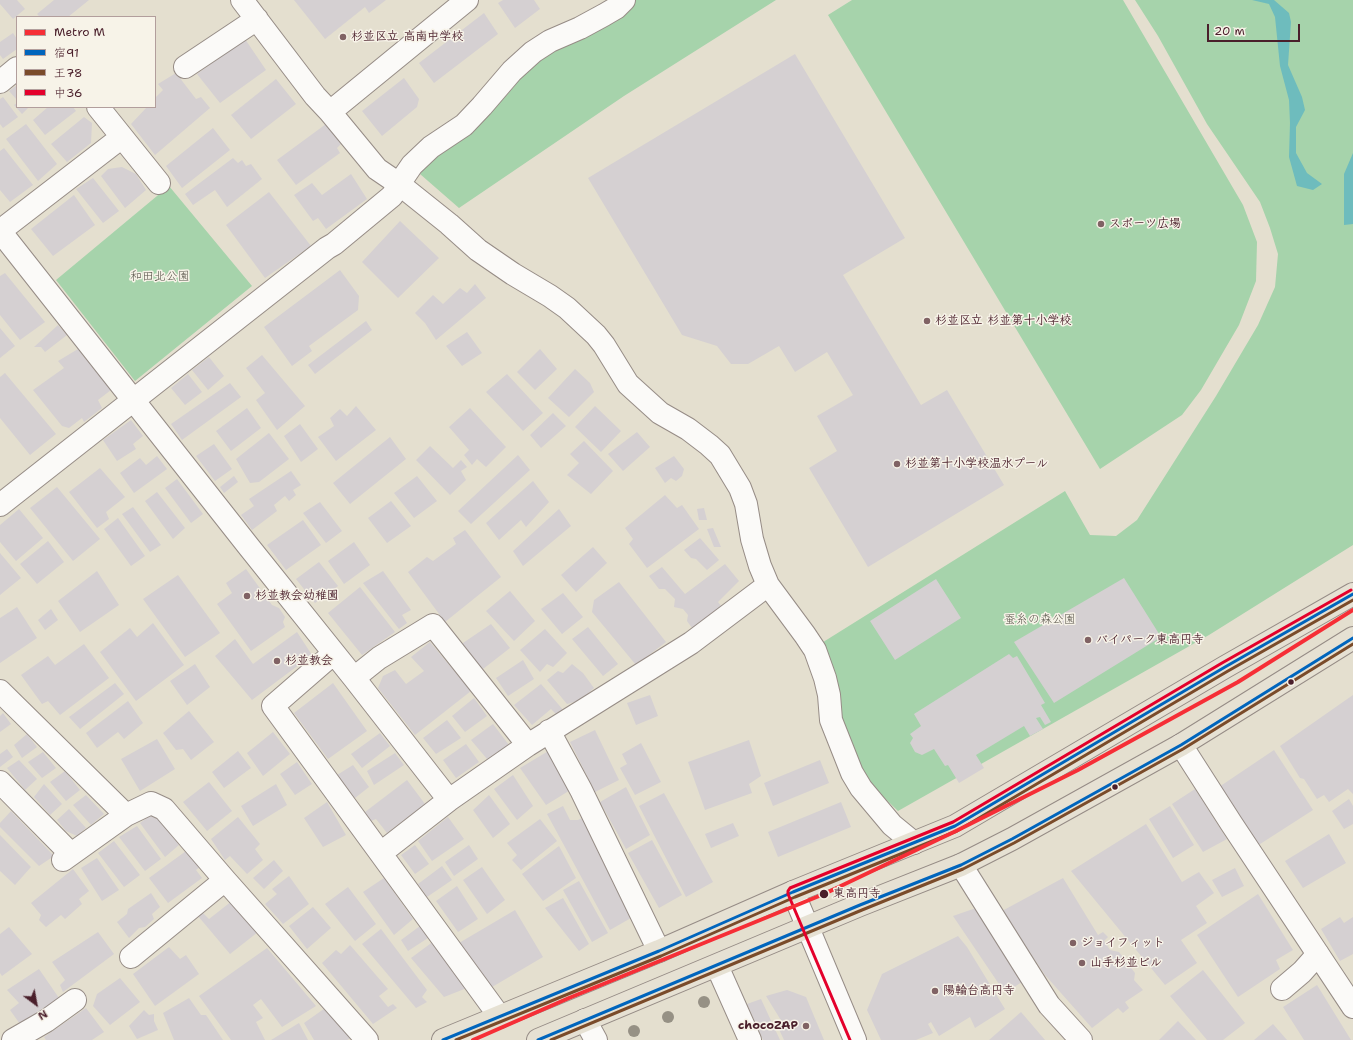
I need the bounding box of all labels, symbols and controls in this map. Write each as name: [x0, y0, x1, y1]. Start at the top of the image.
legend: [16, 16, 156, 108]
scale bar: [1209, 16, 1302, 42]
text: 20 m: [1214, 23, 1245, 39]
text: Metro M: [54, 24, 105, 40]
place label: 杉並区立 高南中学校: [351, 30, 463, 44]
marker: 杉並区立 高南中学校: [338, 32, 348, 42]
text: 宿91: [54, 45, 79, 61]
text: 王78: [54, 65, 82, 81]
text: 中36: [54, 85, 83, 101]
place label: スポーツ広場: [1109, 217, 1181, 231]
marker: スポーツ広場: [1096, 219, 1106, 229]
park label: 和田北公園: [130, 270, 190, 284]
place label: 杉並区立 杉並第十小学校: [935, 314, 1071, 328]
marker: 杉並区立 杉並第十小学校: [922, 316, 932, 326]
place label: 杉並第十小学校温水プール: [905, 457, 1048, 471]
marker: 杉並第十小学校温水プール: [892, 459, 902, 469]
place label: 杉並教会幼稚園: [255, 589, 339, 603]
marker: 杉並教会幼稚園: [242, 591, 252, 601]
park label: 蚕糸の森公園: [1004, 613, 1076, 627]
place label: バイパーク東高円寺: [1096, 633, 1204, 647]
marker: バイパーク東高円寺: [1083, 635, 1093, 645]
place label: 杉並教会: [285, 654, 333, 668]
marker: 杉並教会: [272, 656, 282, 666]
unlabelled marker: [1286, 677, 1296, 687]
unlabelled marker: [1110, 782, 1120, 792]
place label: 東高円寺: [833, 887, 881, 901]
marker: 東高円寺: [818, 888, 830, 900]
place label: ジョイフィット: [1081, 936, 1165, 950]
marker: ジョイフィット: [1068, 938, 1078, 948]
place label: 山手杉並ビル: [1090, 956, 1162, 970]
marker: 山手杉並ビル: [1077, 958, 1087, 968]
north arrow: [16, 984, 56, 1024]
place label: 陽輪台高円寺: [943, 984, 1015, 998]
marker: 陽輪台高円寺: [930, 986, 940, 996]
text: N: [35, 1006, 50, 1023]
place label: chocoZAP: [738, 1019, 798, 1033]
marker: chocoZAP: [801, 1021, 811, 1031]

